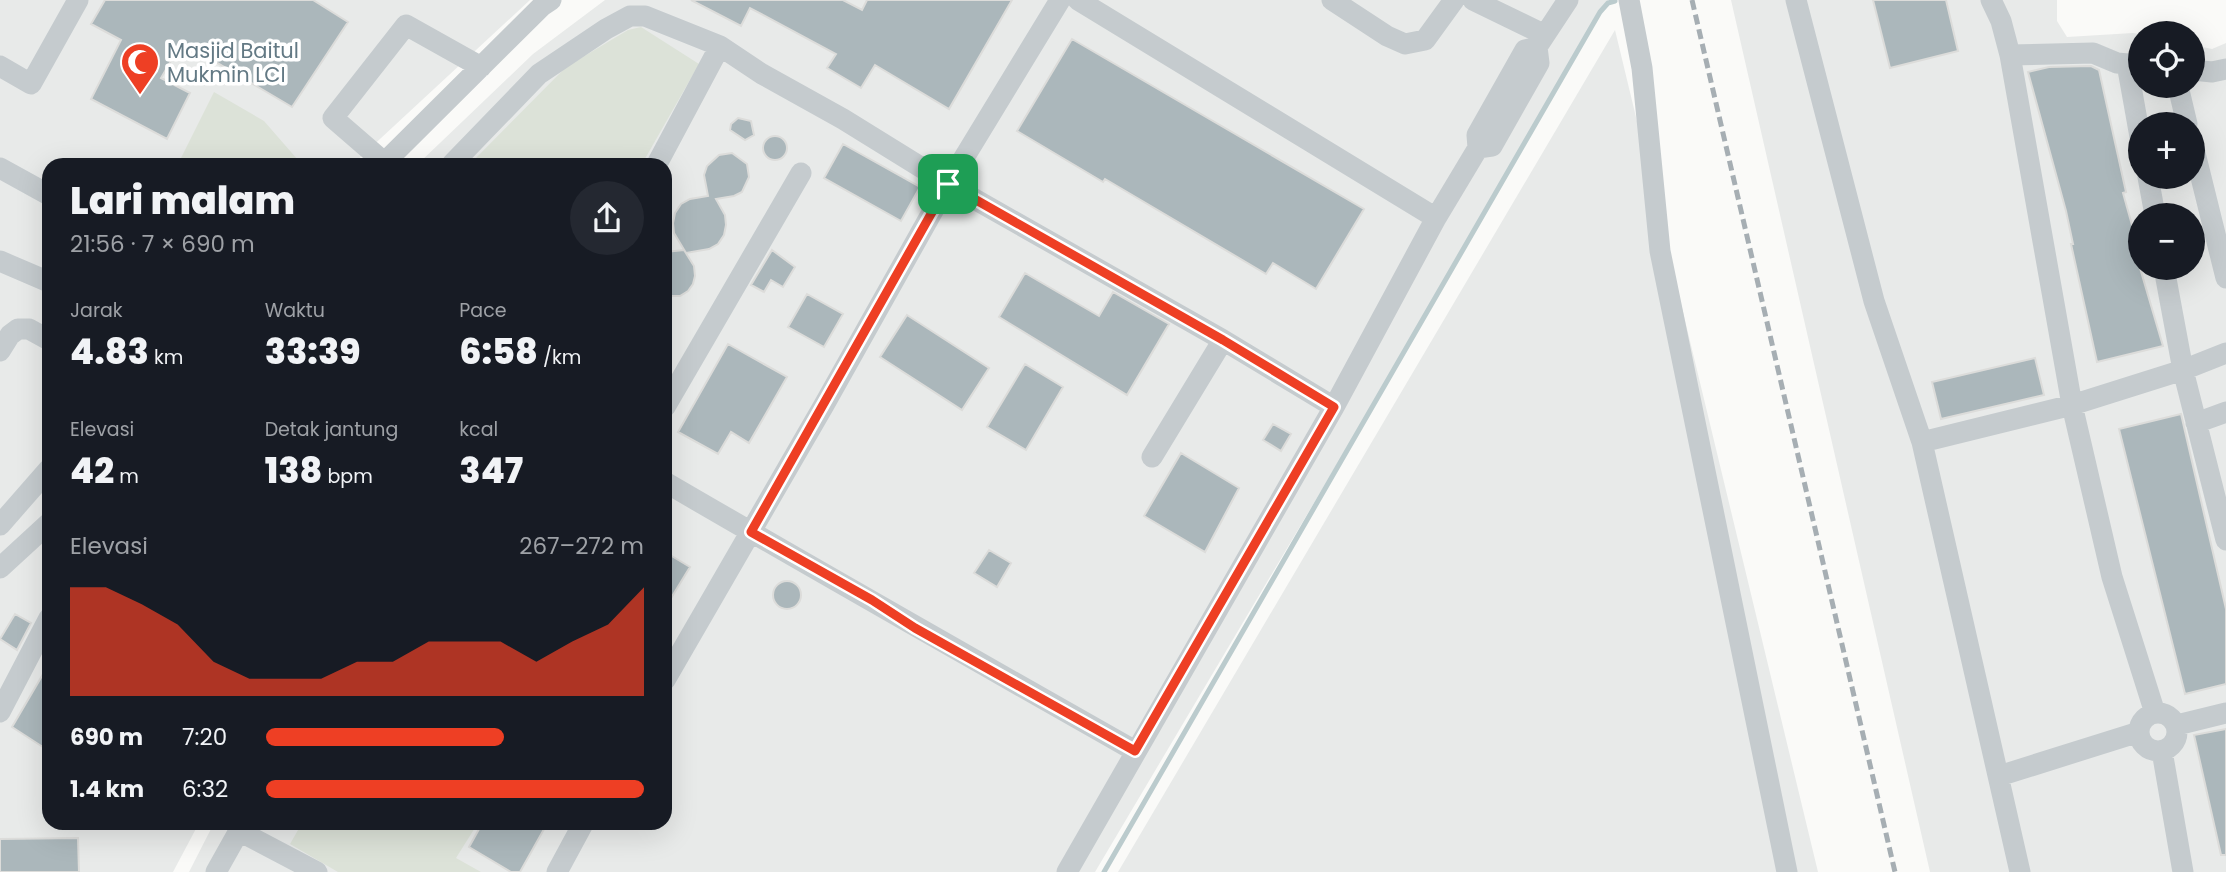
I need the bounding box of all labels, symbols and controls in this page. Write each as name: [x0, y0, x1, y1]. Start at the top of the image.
map controls: [2128, 21, 2205, 280]
button: locate: [2128, 21, 2205, 98]
place label: Masjid Baitul Mukmin LCI: [167, 36, 299, 89]
mosque icon: Masjid Baitul Mukmin LCI: [119, 41, 161, 96]
button: +: [2128, 112, 2205, 189]
pin: [918, 154, 978, 214]
icon: arrive: [929, 165, 967, 203]
text: Lari malam: [70, 174, 295, 227]
button: share: [570, 181, 644, 255]
button: −: [2128, 203, 2205, 280]
text: 21:56 · 7 × 690 m: [70, 228, 255, 260]
text: Jarak: [70, 297, 123, 324]
text: Waktu: [265, 297, 325, 324]
text: Pace: [459, 297, 507, 324]
text: 4.83: [70, 327, 149, 376]
text: 33:39: [265, 327, 361, 376]
text: 6:58: [459, 327, 538, 376]
text: km: [149, 344, 183, 371]
text: /km: [538, 344, 581, 371]
text: Elevasi: [70, 416, 134, 443]
text: Detak jantung: [265, 416, 398, 443]
text: kcal: [459, 416, 498, 443]
text: 42: [70, 446, 114, 495]
text: 138: [265, 446, 322, 495]
text: 347: [459, 446, 523, 495]
text: m: [114, 463, 139, 490]
text: bpm: [322, 463, 373, 490]
text: Elevasi: [70, 530, 148, 562]
text: 267–272 m: [519, 530, 644, 562]
text: 690 m: [70, 721, 143, 753]
text: 7:20: [182, 721, 227, 753]
text: 1.4 km: [70, 773, 144, 805]
text: 6:32: [182, 773, 228, 805]

